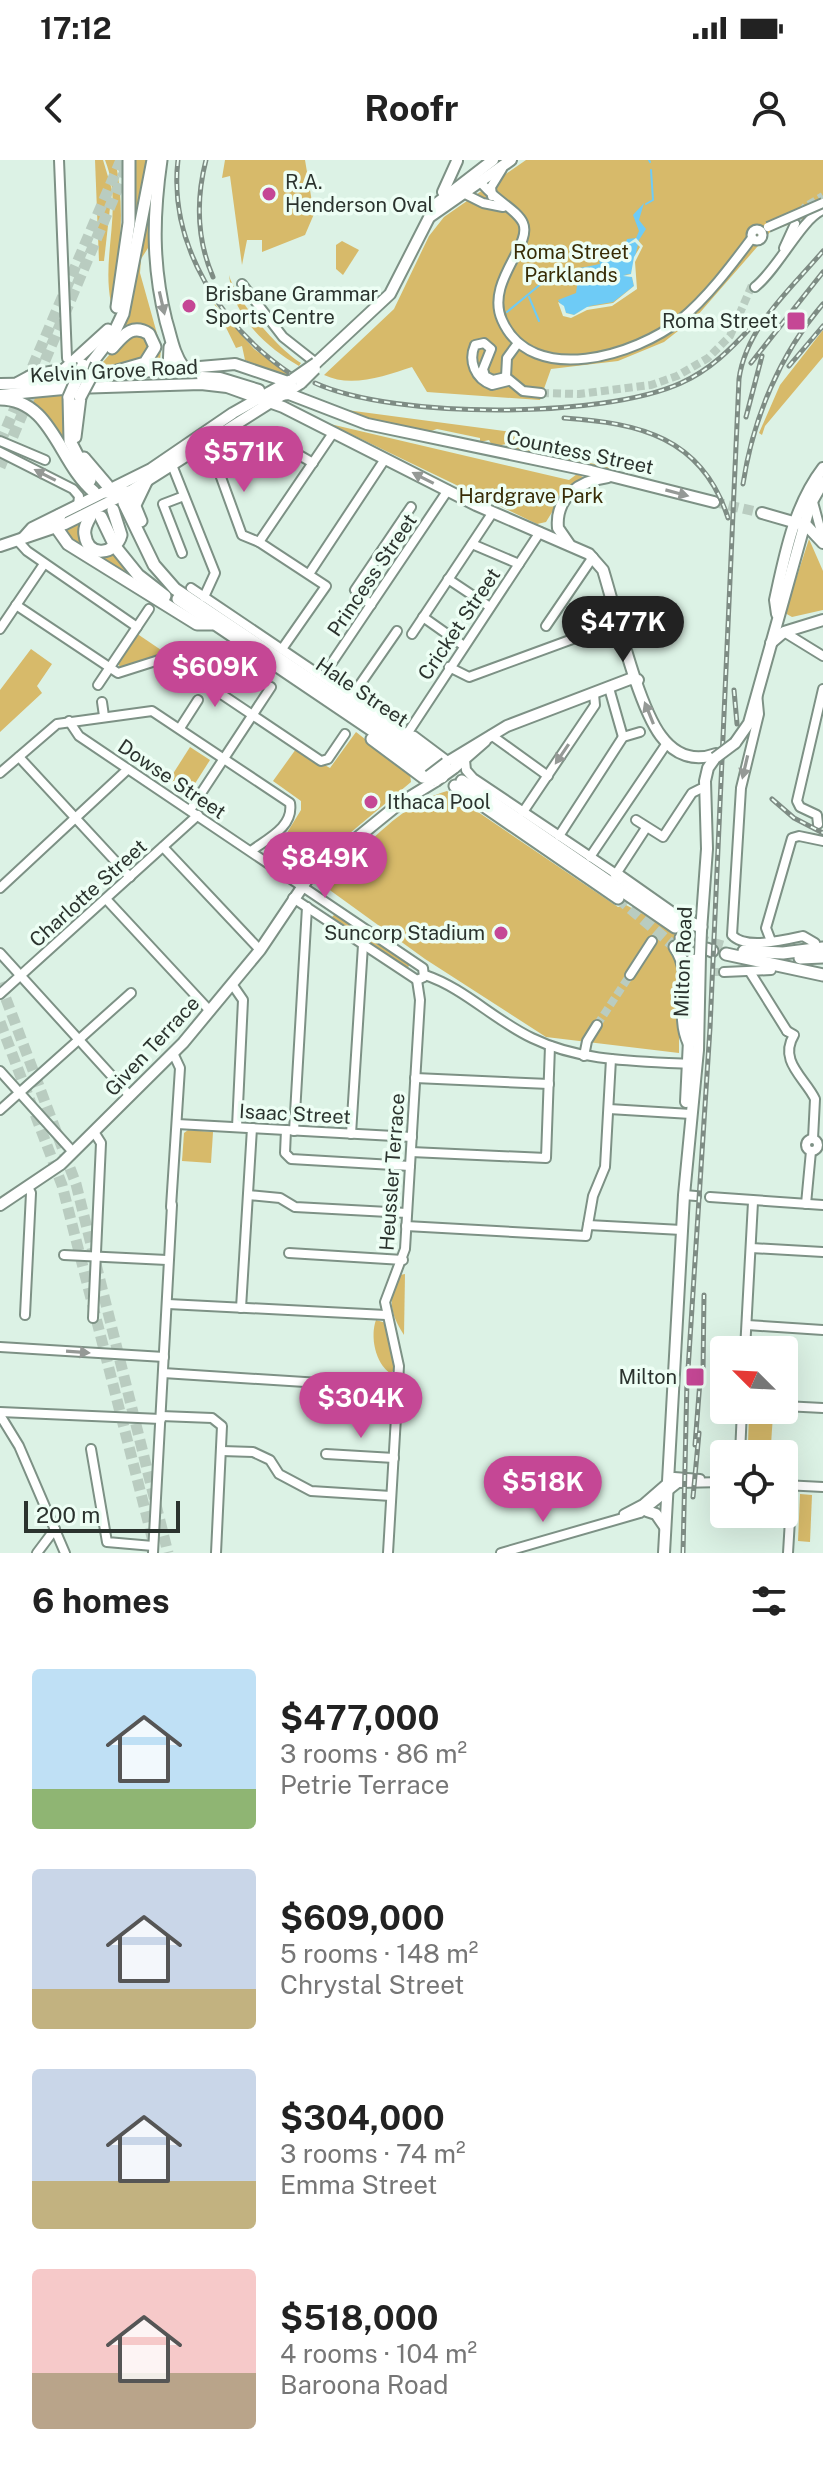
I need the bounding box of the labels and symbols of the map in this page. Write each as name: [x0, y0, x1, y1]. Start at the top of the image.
place label: R.A. Henderson Oval: [285, 170, 434, 217]
marker: R.A. Henderson Oval: [260, 185, 278, 203]
park label: Roma Street Parklands: [513, 240, 629, 287]
place label: Brisbane Grammar Sports Centre: [205, 282, 379, 329]
one-way arrow: [156, 291, 169, 316]
marker: Brisbane Grammar Sports Centre: [180, 297, 198, 315]
place label: Roma Street: [662, 309, 778, 333]
marker: Roma Street: [785, 310, 807, 332]
street label: Kelvin Grove Road: [29, 355, 199, 387]
street label: Countess Street: [504, 425, 656, 479]
pin: $571K: [188, 426, 300, 494]
one-way arrow: [33, 468, 56, 482]
one-way arrow: [411, 471, 434, 484]
park label: Hardgrave Park: [458, 484, 604, 508]
one-way arrow: [665, 488, 690, 500]
street label: Princess Street: [322, 509, 422, 641]
street label: Cricket Street: [413, 563, 505, 685]
pin: $477K: [567, 596, 679, 664]
pin: $609K: [159, 641, 271, 709]
street label: Hale Street: [311, 652, 413, 732]
one-way arrow: [642, 701, 655, 725]
street label: Dowse Street: [113, 734, 231, 824]
one-way arrow: [555, 744, 570, 765]
one-way arrow: [739, 755, 751, 780]
place label: Ithaca Pool: [387, 790, 491, 814]
marker: Ithaca Pool: [362, 793, 380, 811]
pin: $849K: [269, 832, 381, 900]
street label: Charlotte Street: [24, 834, 152, 952]
street label: Milton Road: [669, 906, 697, 1018]
place label: Suncorp Stadium: [324, 921, 485, 945]
marker: Suncorp Stadium: [492, 924, 510, 942]
street label: Given Terrace: [100, 991, 204, 1101]
street label: Heussler Terrace: [375, 1092, 409, 1252]
street label: Isaac Street: [238, 1099, 352, 1129]
north arrow: [710, 1336, 798, 1424]
one-way arrow: [66, 1346, 91, 1359]
place label: Milton: [619, 1365, 677, 1389]
marker: Milton: [684, 1366, 706, 1388]
pin: $304K: [305, 1372, 417, 1440]
pin: $518K: [487, 1456, 599, 1524]
scale bar: [24, 1497, 180, 1533]

